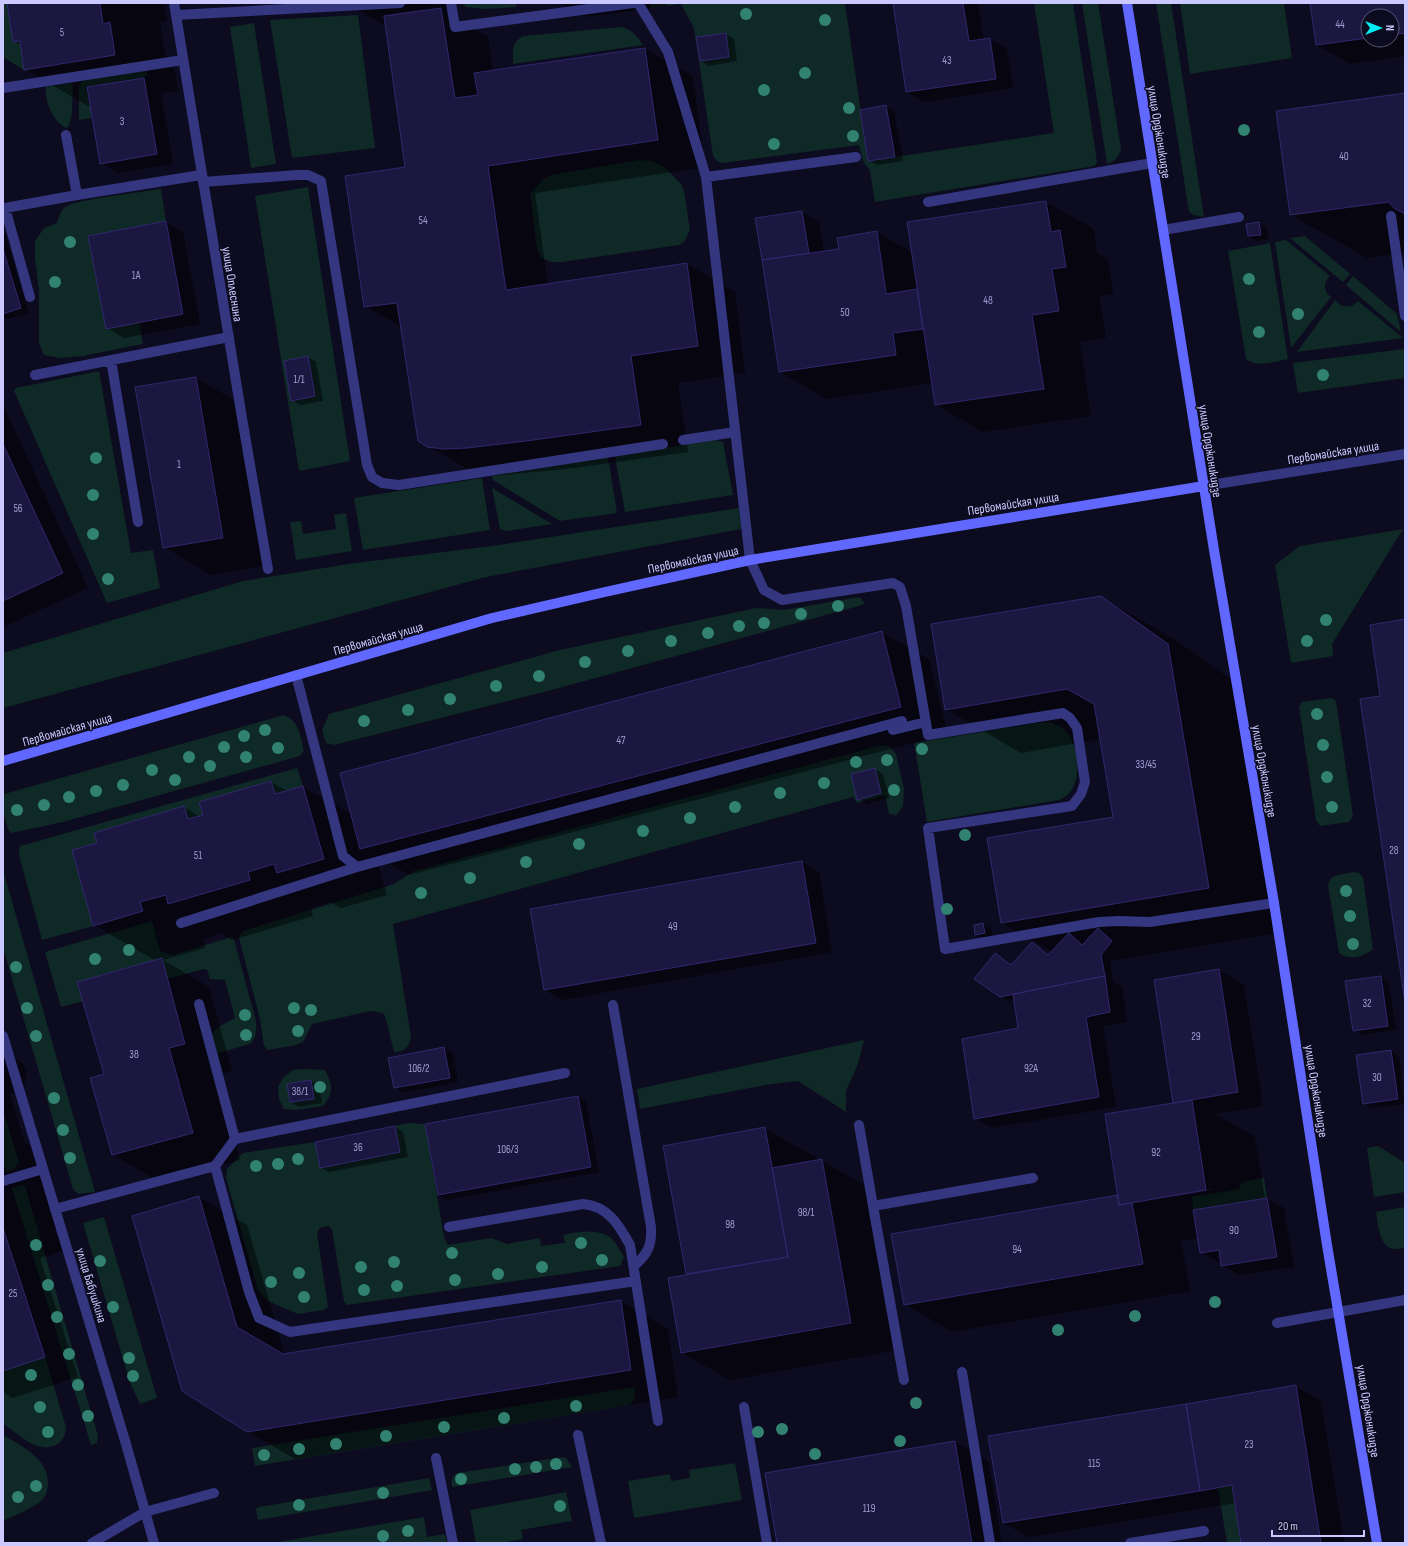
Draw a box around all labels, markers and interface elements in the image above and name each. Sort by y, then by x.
north arrow [1360,8,1400,48]
house number: 44 [1335,18,1345,31]
text: N [1383,25,1396,31]
house number: 5 [60,26,64,39]
house number: 43 [942,54,952,67]
street label: улица Орджоникидзе [1144,85,1174,180]
house number: 3 [120,115,125,128]
house number: 40 [1339,150,1349,163]
house number: 54 [418,214,428,227]
street label: улица Оплеснина [218,246,246,323]
house number: 1А [132,269,141,282]
house number: 48 [983,294,993,307]
house number: 50 [840,306,850,319]
house number: 1/1 [293,373,305,386]
street label: улица Орджоникидзе [1195,404,1225,499]
street label: Первомайская улица [1286,438,1380,468]
house number: 1 [177,458,181,471]
street label: Первомайская улица [966,489,1060,519]
house number: 56 [13,502,23,515]
street label: Первомайская улица [646,543,740,577]
street label: Первомайская улица [332,619,425,659]
street label: Первомайская улица [21,710,114,750]
street label: улица Орджоникидзе [1248,724,1280,819]
house number: 47 [617,734,626,747]
house number: 33/45 [1135,758,1157,771]
house number: 28 [1389,844,1399,857]
house number: 51 [194,849,202,862]
house number: 49 [668,920,678,933]
house number: 32 [1362,997,1372,1010]
house number: 29 [1191,1030,1201,1043]
street label: улица Орджоникидзе [1301,1044,1331,1139]
house number: 38 [129,1048,139,1061]
house number: 106/2 [408,1062,430,1075]
house number: 92А [1024,1062,1038,1075]
house number: 30 [1372,1071,1382,1084]
house number: 38/1 [292,1085,308,1098]
house number: 36 [353,1141,363,1154]
house number: 106/3 [497,1143,519,1156]
house number: 92 [1151,1146,1161,1159]
house number: 98/1 [798,1206,815,1219]
house number: 98 [725,1218,735,1231]
house number: 90 [1229,1224,1239,1237]
house number: 94 [1012,1243,1022,1256]
street label: улица Бабушкина [72,1246,110,1325]
house number: 25 [9,1287,17,1300]
street label: улица Орджоникидзе [1353,1364,1383,1459]
house number: 23 [1244,1438,1254,1451]
house number: 115 [1088,1457,1100,1470]
house number: 119 [863,1502,875,1515]
scale bar [1272,1512,1364,1538]
text: 20 m [1278,1519,1298,1534]

